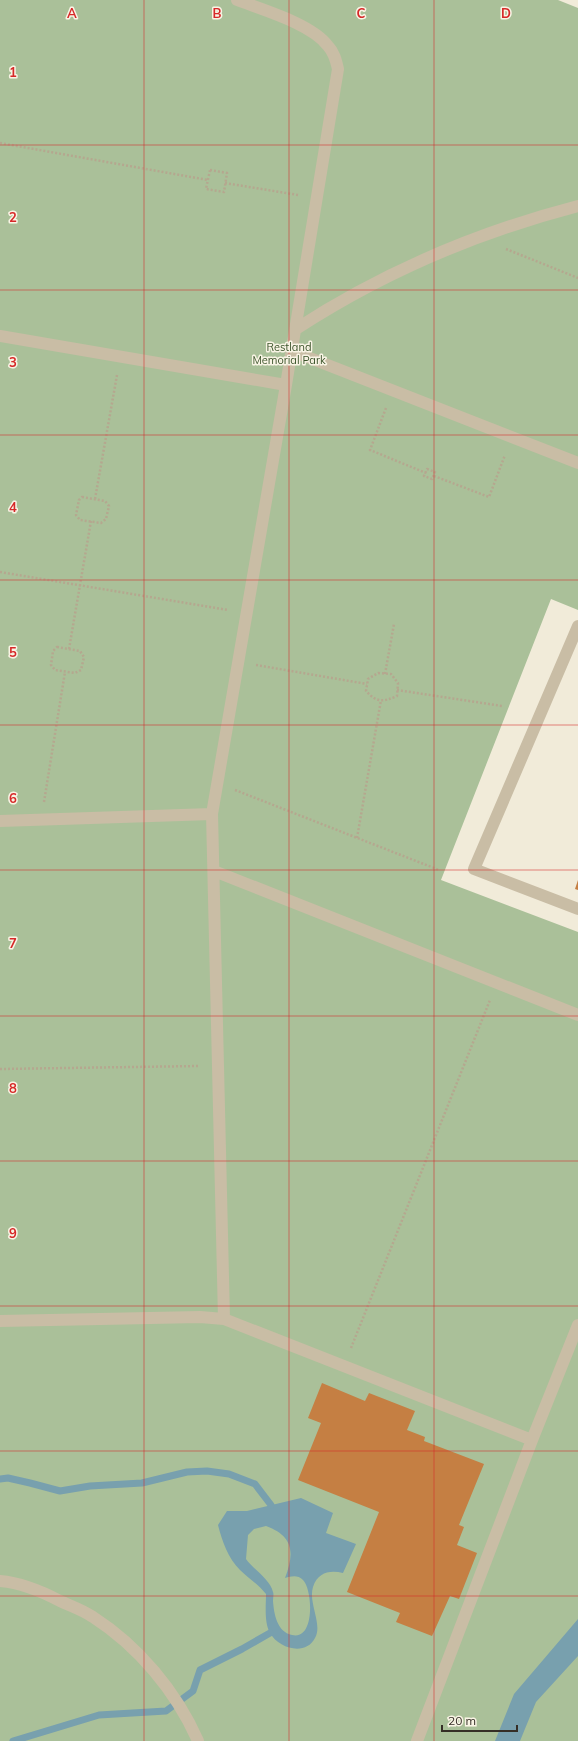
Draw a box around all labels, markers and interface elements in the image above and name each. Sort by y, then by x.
text: A [67,5,77,21]
text: B [213,5,222,21]
text: C [357,5,366,21]
text: D [501,5,511,21]
text: 1 [9,64,17,80]
text: 2 [9,209,17,225]
park label: Restland Memorial Park [252,340,326,367]
text: 3 [9,354,17,370]
text: 4 [9,499,17,515]
text: 5 [9,644,17,660]
text: 6 [9,790,17,806]
text: 7 [9,935,17,951]
text: 8 [9,1080,17,1096]
text: 9 [9,1225,17,1241]
scale bar [442,1707,517,1733]
text: 20 m [448,1713,476,1728]

